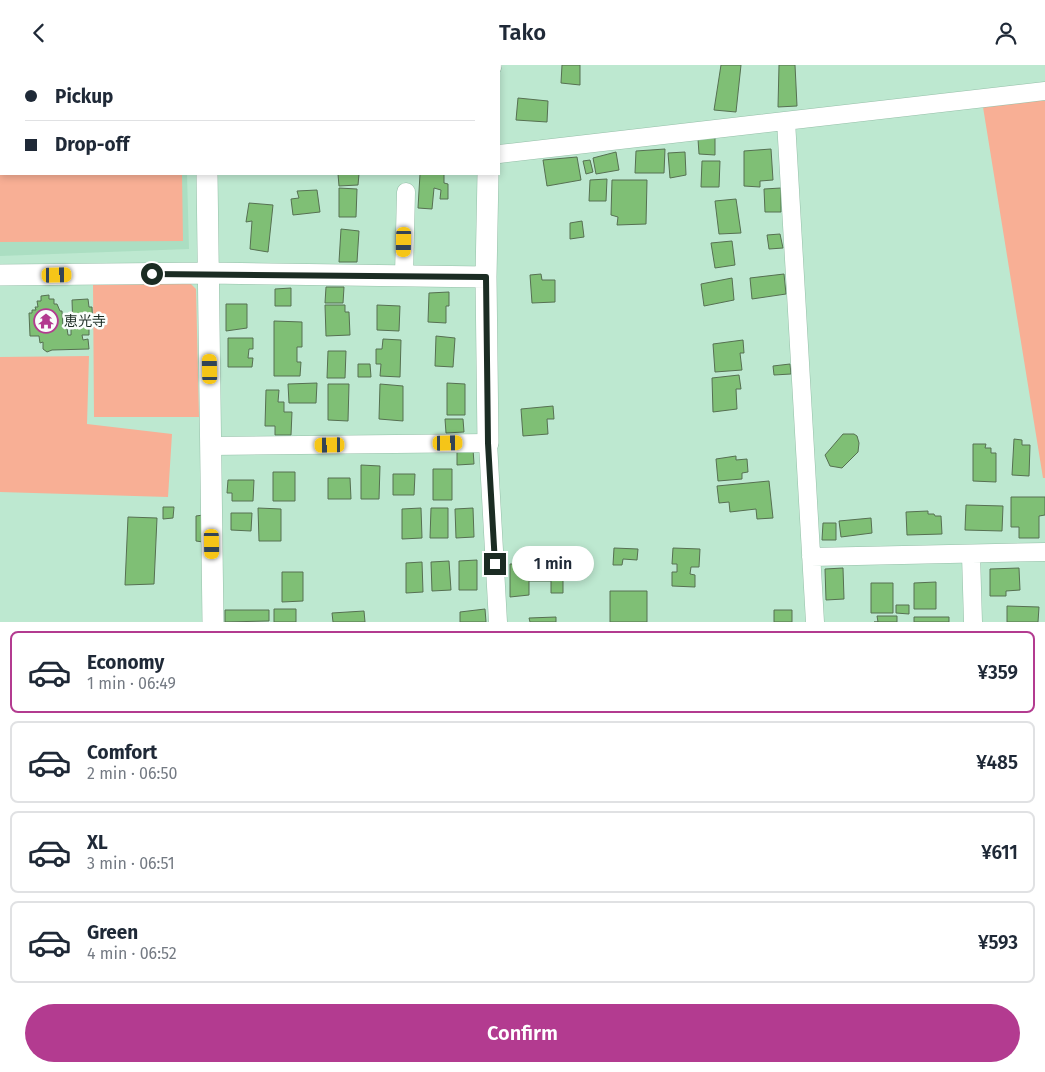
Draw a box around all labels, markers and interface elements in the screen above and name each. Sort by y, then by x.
icon: back [25,19,53,47]
text: Tako [499,19,546,46]
icon: person [992,19,1020,47]
text: Pickup [55,85,113,108]
text: Drop-off [55,133,129,156]
car [396,227,411,257]
route start [141,263,163,285]
car [41,267,72,283]
temple icon: 恵光寺 [33,308,59,334]
place label: 恵光寺 [64,313,106,330]
car [202,354,217,384]
car [432,435,463,451]
car [314,437,345,453]
car [204,529,219,559]
callout: 1 min [512,547,595,581]
route end [484,553,506,575]
text: 1 min [534,554,572,573]
icon: car [27,650,72,695]
text: Economy [87,651,164,674]
text: ¥359 [978,661,1018,684]
text: 1 min · 06:49 [87,674,176,693]
icon: car [27,740,72,785]
text: Comfort [87,741,157,764]
text: ¥485 [976,751,1018,774]
text: 2 min · 06:50 [87,764,177,783]
icon: car [27,830,72,875]
text: XL [87,831,108,854]
text: ¥611 [981,841,1018,864]
text: 3 min · 06:51 [87,854,175,873]
icon: car [27,920,72,965]
text: Green [87,921,138,944]
text: ¥593 [978,931,1018,954]
text: 4 min · 06:52 [87,944,177,963]
button: Confirm [25,1004,1020,1062]

